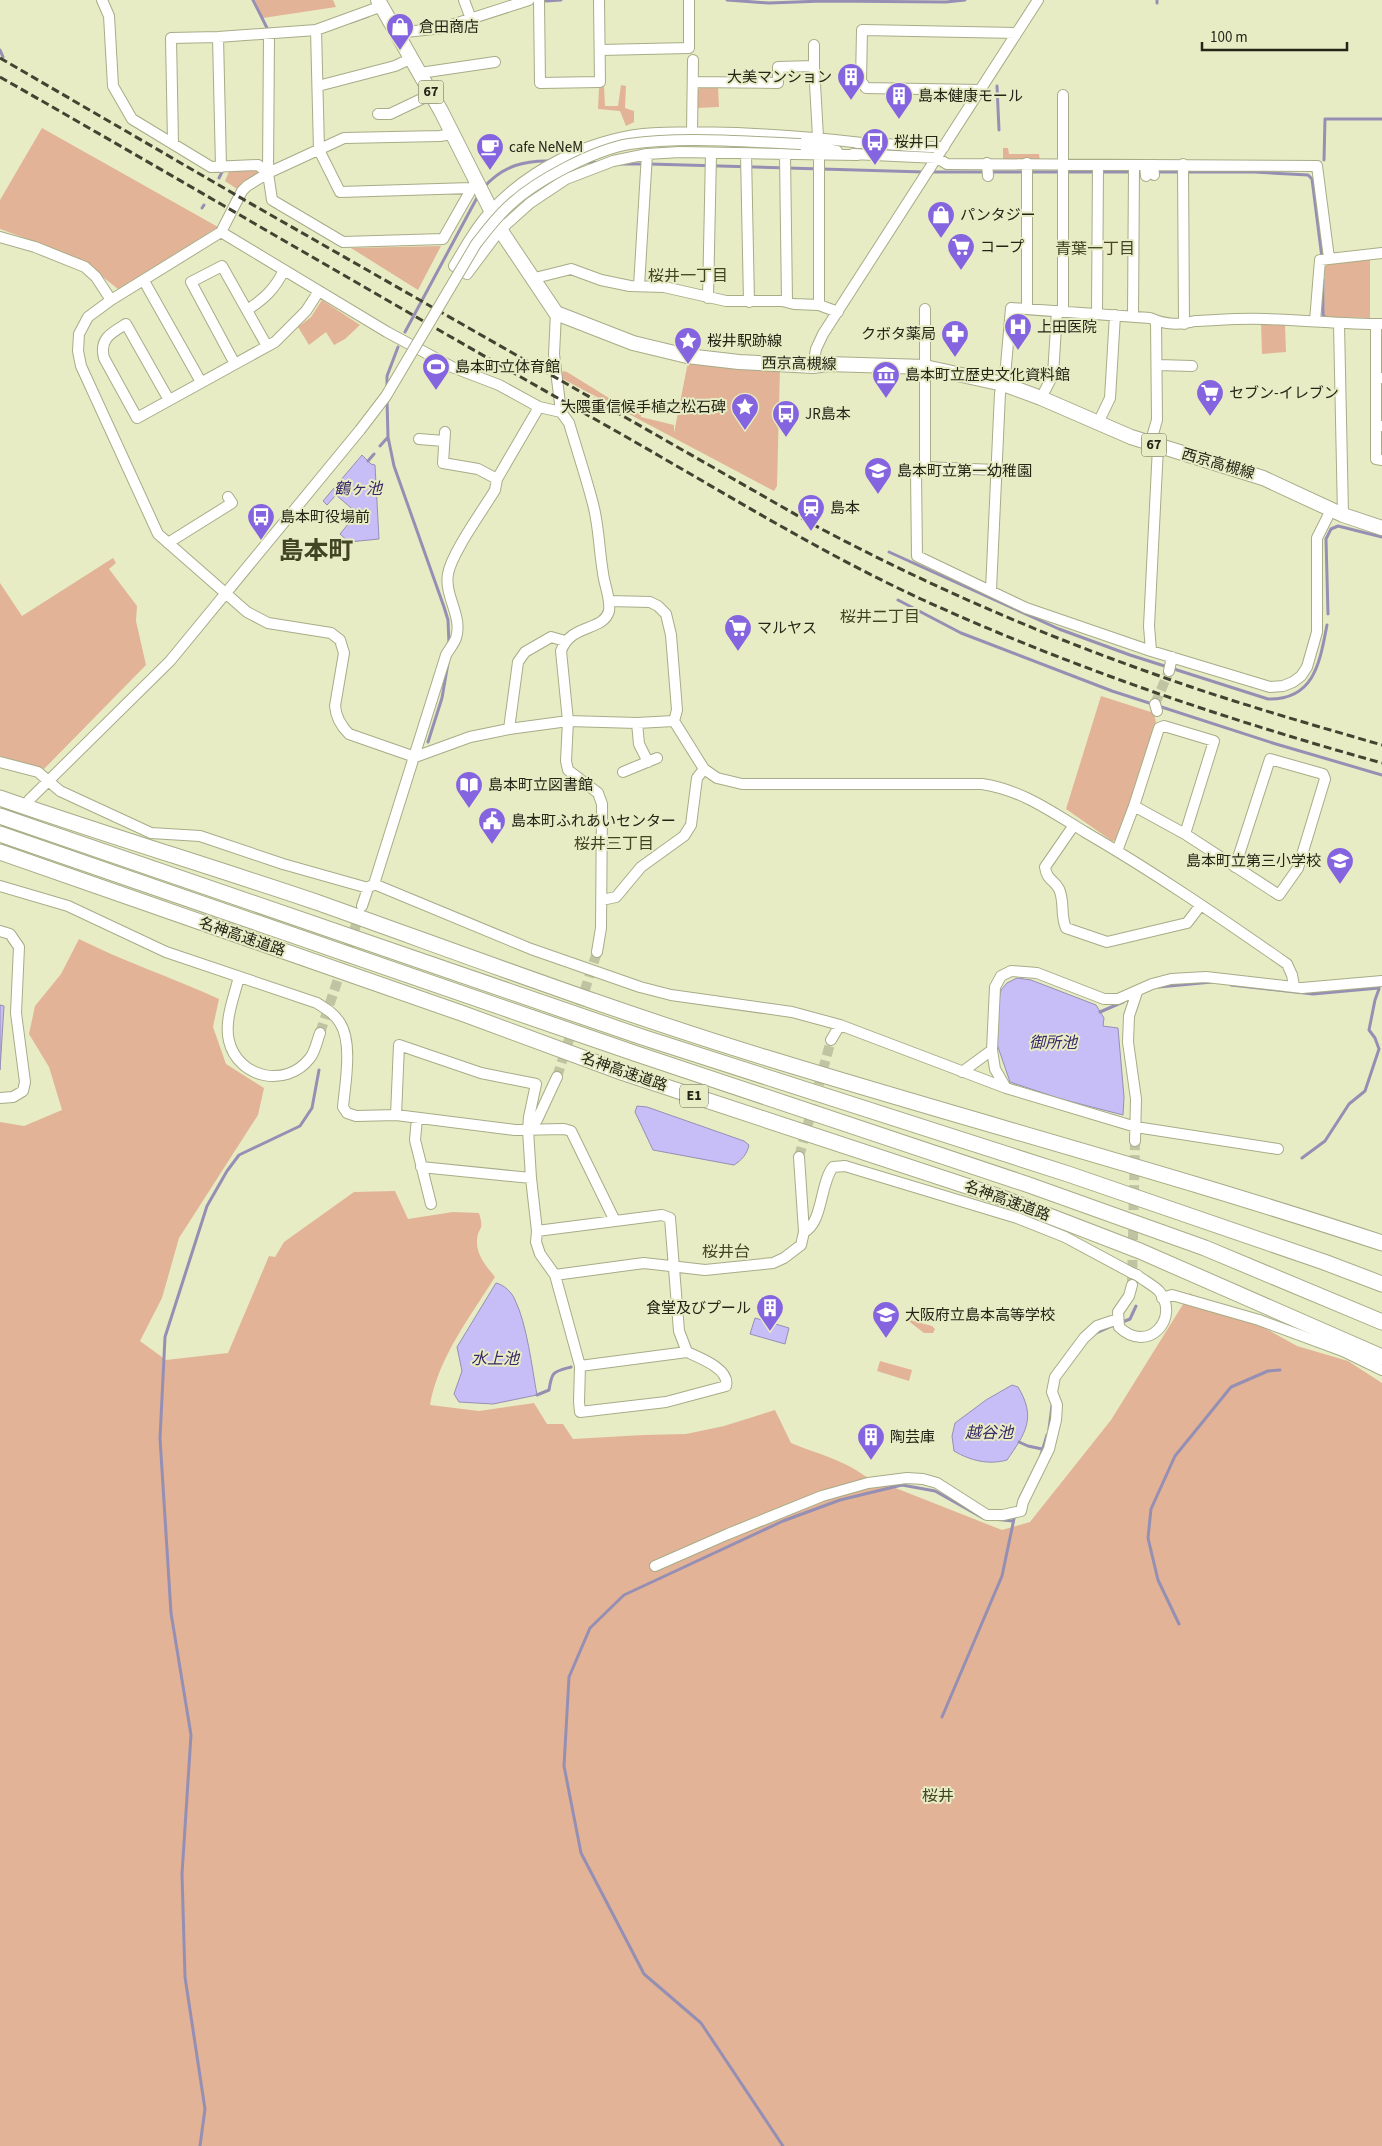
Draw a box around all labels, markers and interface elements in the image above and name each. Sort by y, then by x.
shop icon: 倉田商店 [385,12,415,51]
place label: 倉田商店 [419,17,479,38]
scale bar [1202,20,1347,52]
text: 100 m [1210,27,1248,48]
building icon: 大美マンション [836,62,866,101]
place label: 大美マンション [727,67,832,88]
road number: 67 [418,80,444,104]
building icon: 島本健康モール [884,81,914,120]
place label: 島本健康モール [918,86,1023,107]
bus stop icon: 桜井口 [860,127,890,166]
cafe icon: cafe NeNeM [475,132,505,171]
place label: 桜井口 [894,132,939,153]
place label: cafe NeNeM [509,137,583,158]
shop icon: パンタジー [926,200,956,239]
place label: パンタジー [960,205,1036,226]
supermarket icon: コープ [946,232,976,271]
place label: コープ [980,237,1024,258]
district label: 青葉一丁目 [1055,238,1135,260]
district label: 桜井一丁目 [648,265,728,287]
hospital icon: 上田医院 [1003,312,1033,351]
place label: 上田医院 [1037,317,1097,338]
pharmacy icon: クボタ薬局 [940,319,970,358]
place label: クボタ薬局 [861,324,936,345]
place icon: 桜井駅跡線 [673,326,703,365]
place label: 桜井駅跡線 [707,331,782,352]
sports icon: 島本町立体育館 [421,352,451,391]
street label: 西京高槻線 [761,353,837,375]
place label: 島本町立体育館 [455,357,560,378]
museum icon: 島本町立歴史文化資料館 [871,360,901,399]
place label: 島本町立歴史文化資料館 [905,365,1070,386]
supermarket icon: セブン-イレブン [1195,378,1225,417]
place label: セブン-イレブン [1229,383,1339,404]
place icon: 大隈重信候手植之松石碑 [730,392,760,431]
place label: 大隈重信候手植之松石碑 [561,397,726,418]
bus stop icon: JR島本 [771,399,801,438]
place label: JR島本 [805,404,851,425]
road number: 67 [1142,434,1166,456]
street label: 西京高槻線 [1179,444,1257,484]
school or university icon: 島本町立第一幼稚園 [863,456,893,495]
place label: 島本町立第一幼稚園 [897,461,1032,482]
water label: 鶴ヶ池 [334,478,384,500]
station icon: 島本 [796,493,826,532]
place label: 島本 [830,498,860,519]
bus stop icon: 島本町役場前 [246,502,276,541]
place label: 島本町役場前 [280,507,370,528]
district label: 島本町 [278,533,354,569]
district label: 桜井二丁目 [840,606,920,628]
supermarket icon: マルヤス [723,613,753,652]
place label: マルヤス [757,618,817,639]
library icon: 島本町立図書館 [454,770,484,809]
place label: 島本町立図書館 [488,775,593,796]
public building icon: 島本町ふれあいセンター [477,806,507,845]
place label: 島本町ふれあいセンター [511,811,676,832]
district label: 桜井三丁目 [574,833,654,855]
school or university icon: 島本町立第三小学校 [1325,846,1355,885]
place label: 島本町立第三小学校 [1186,851,1321,872]
street label: 名神高速道路 [196,912,288,962]
water label: 御所池 [1029,1032,1079,1054]
street label: 名神高速道路 [578,1047,670,1097]
road number: E1 [680,1084,708,1108]
street label: 名神高速道路 [961,1176,1053,1226]
district label: 桜井台 [702,1241,750,1263]
building icon: 食堂及びプール [755,1293,785,1332]
place label: 食堂及びプール [646,1298,751,1319]
school or university icon: 大阪府立島本高等学校 [871,1300,901,1339]
place label: 大阪府立島本高等学校 [905,1305,1055,1326]
water label: 水上池 [471,1348,521,1370]
building icon: 陶芸庫 [856,1422,886,1461]
water label: 越谷池 [965,1422,1015,1444]
place label: 陶芸庫 [890,1427,935,1448]
district label: 桜井 [922,1785,954,1807]

